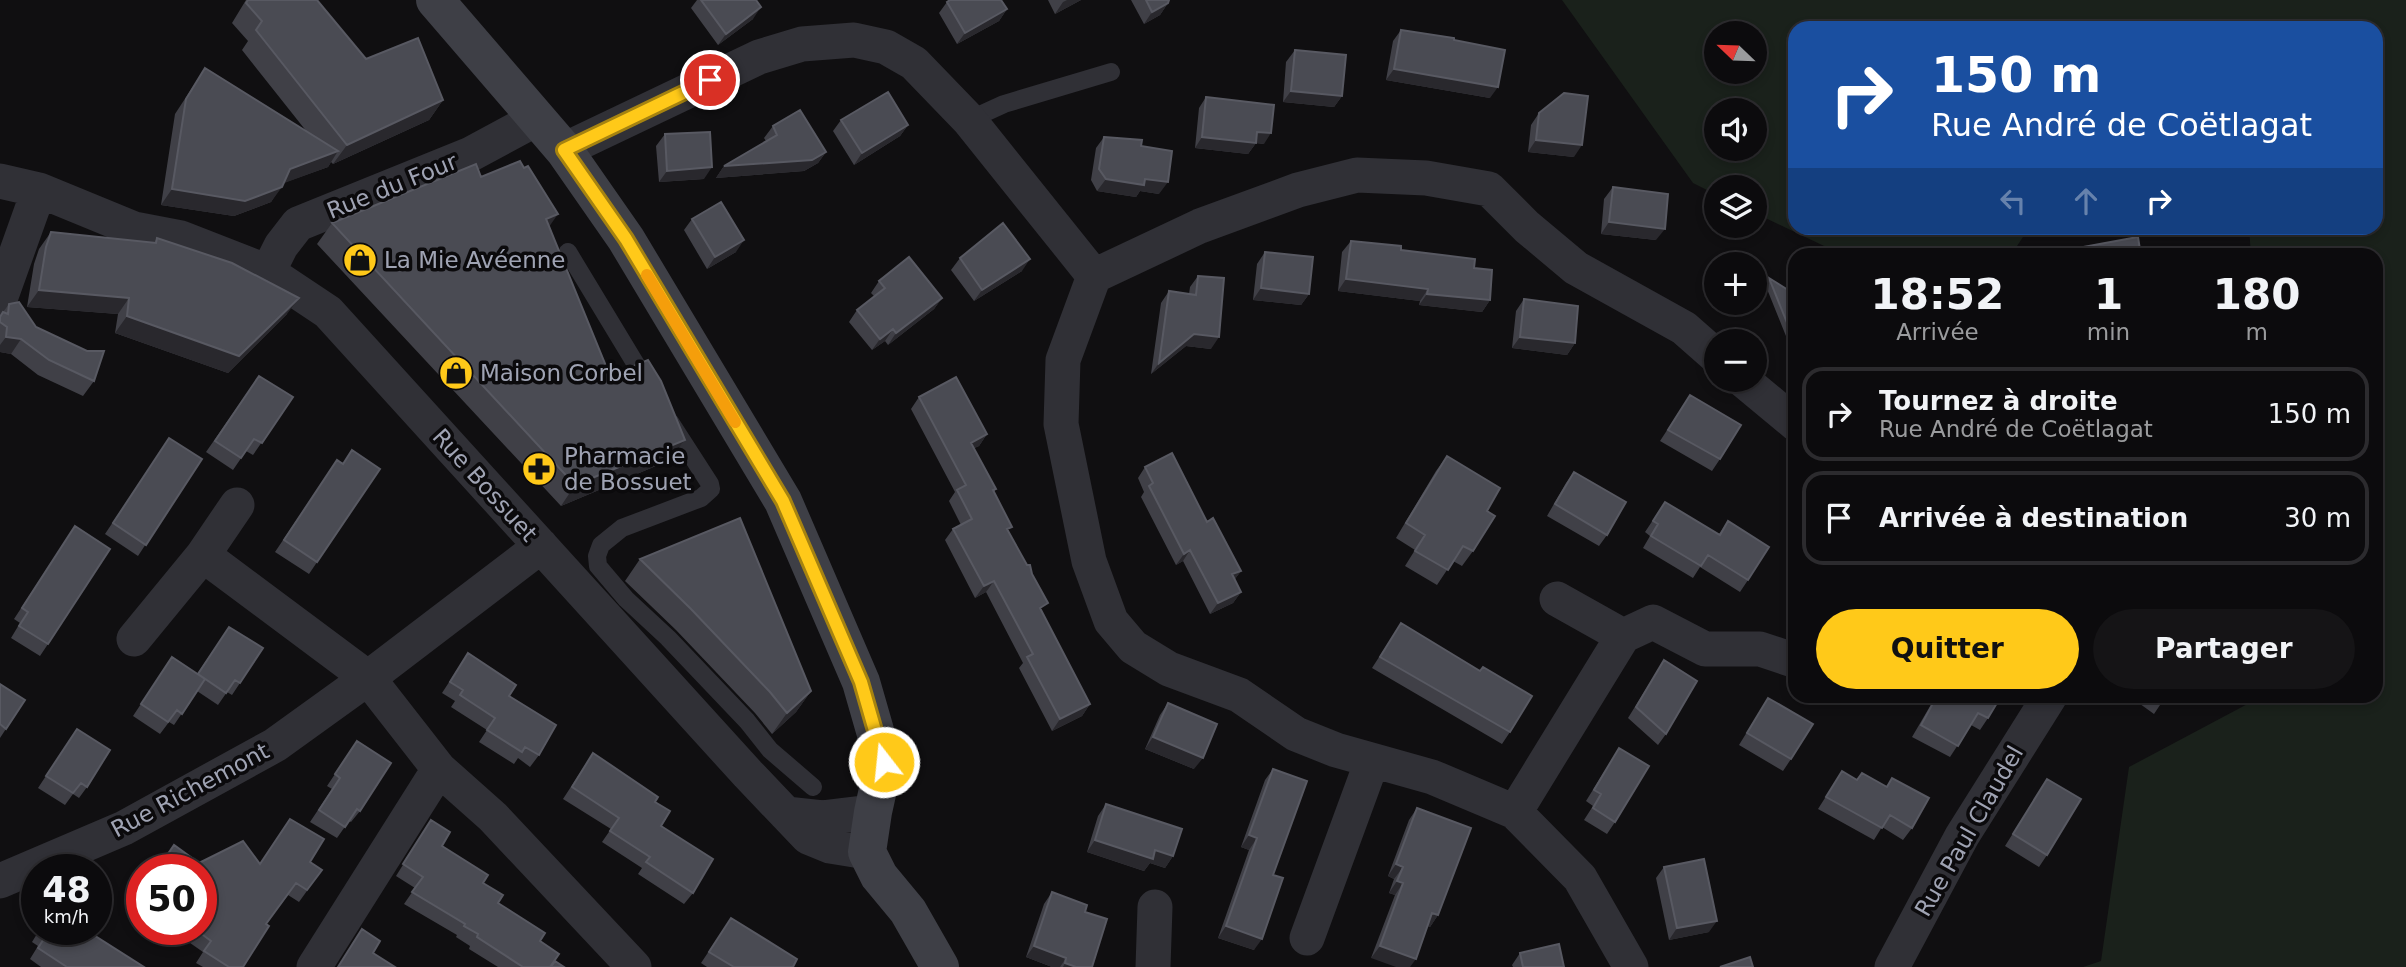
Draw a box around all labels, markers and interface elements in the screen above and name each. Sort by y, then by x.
north arrow [1704,21,1768,84]
map controls [1704,21,1767,392]
text: 150 m [1931,47,2101,104]
icon: right [1816,49,1907,140]
pin [680,50,740,110]
icon: arrive [691,61,729,99]
button: sound [1704,98,1767,161]
text: Rue André de Coëtlagat [1931,106,2312,144]
street label: Rue du Four [323,148,461,224]
button: layers [1704,175,1767,238]
icon: left [1994,182,2032,220]
icon: ahead [2067,182,2105,220]
icon: right [2140,182,2178,220]
shop icon: La Mie Avéenne [341,241,379,279]
place label: La Mie Avéenne [384,247,566,273]
button: + [1704,252,1767,315]
text: 18:52 [1871,270,2004,319]
text: 1 [2094,270,2123,319]
text: 180 [2213,270,2300,319]
text: Arrivée [1896,319,1979,345]
text: min [2087,319,2130,345]
text: m [2245,319,2268,345]
button: − [1704,329,1767,392]
shop icon: Maison Corbel [437,354,475,392]
place label: Maison Corbel [480,360,643,386]
text: Tournez à droite [1879,386,2118,416]
icon: right [1820,395,1858,433]
text: 150 m [2268,399,2351,429]
text: Rue André de Coëtlagat [1879,416,2153,442]
street label: Rue Bossuet [428,423,542,547]
place label: Pharmacie de Bossuet [564,443,692,495]
pharmacy icon: Pharmacie de Bossuet [520,450,558,488]
icon: arrive [1820,499,1858,537]
text: Arrivée à destination [1879,503,2188,533]
text: 30 m [2284,503,2351,533]
button: Quitter [1816,609,2079,689]
button: Partager [2093,609,2355,689]
position arrow [847,725,921,799]
street label: Rue Richemont [107,737,273,843]
street label: Rue Paul Claudel [1910,741,2028,921]
speed limit sign: 50 [126,854,217,945]
text: 48 [42,870,91,910]
text: km/h [44,906,89,927]

